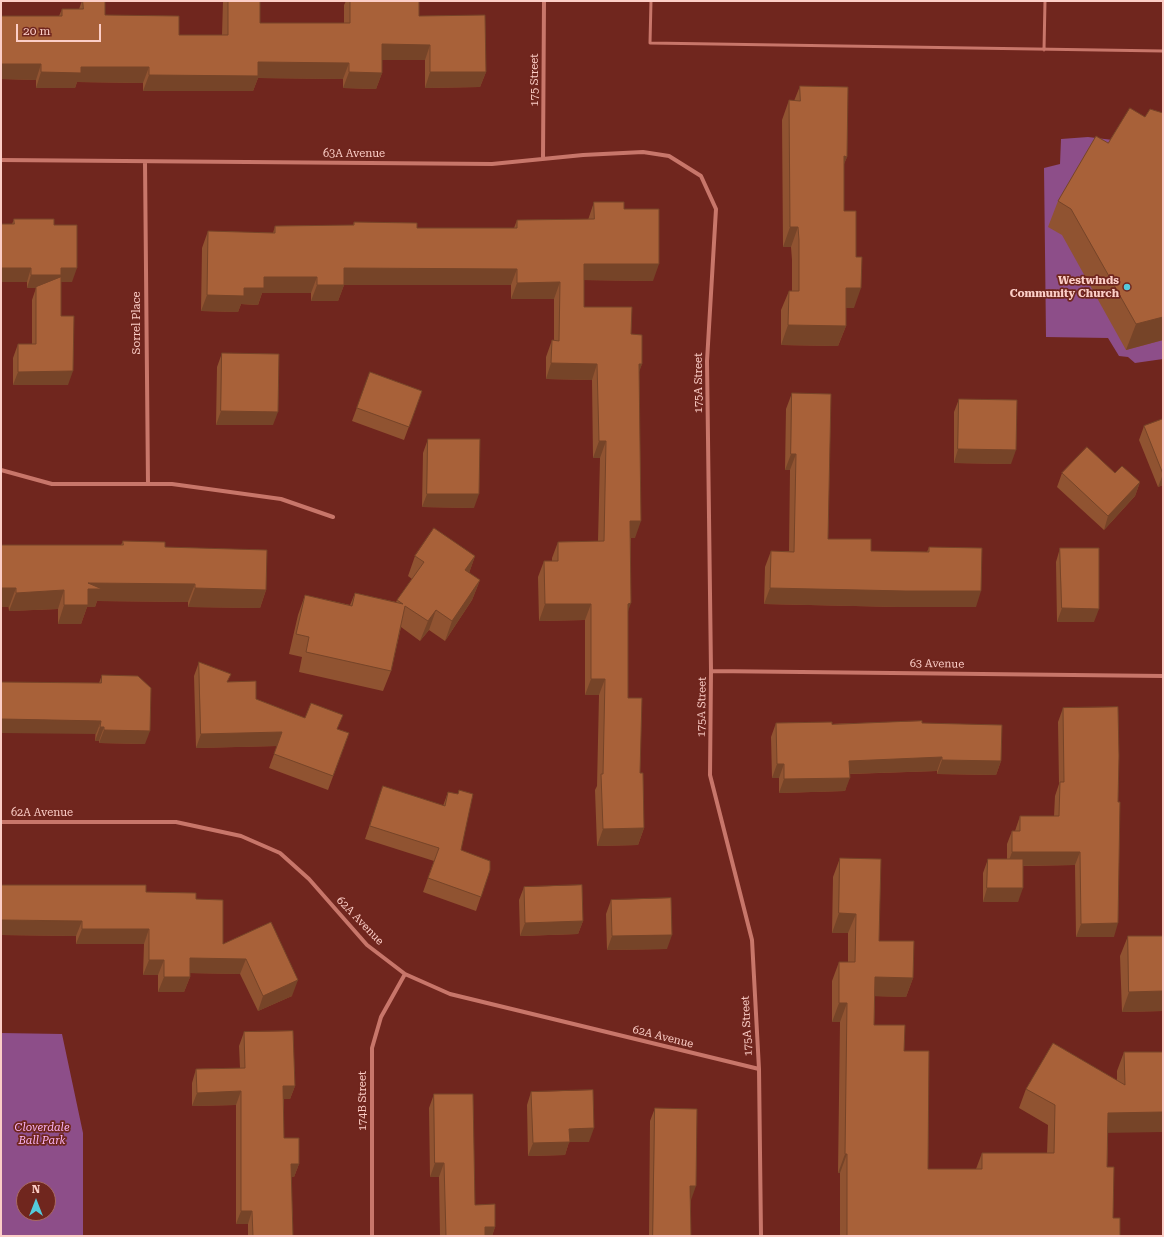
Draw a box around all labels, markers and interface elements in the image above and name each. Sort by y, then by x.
scale bar [18,16,103,42]
text: 20 m [23,24,50,38]
street label: 175 Street [528,54,542,106]
street label: 63A Avenue [323,147,385,161]
place label: Westwinds Community Church [1010,274,1119,300]
marker: Westwinds Community Church [1122,282,1132,292]
street label: Sorrel Place [130,291,144,355]
street label: 175A Street [692,353,706,413]
street label: 63 Avenue [910,657,964,671]
street label: 175A Street [695,677,709,737]
street label: 62A Avenue [11,806,73,820]
street label: 62A Avenue [334,894,386,948]
street label: 175A Street [739,995,755,1057]
street label: 62A Avenue [631,1023,695,1051]
street label: 174B Street [356,1071,370,1131]
park label: Cloverdale Ball Park [15,1121,69,1147]
north arrow [16,1181,56,1221]
text: N [32,1183,40,1196]

